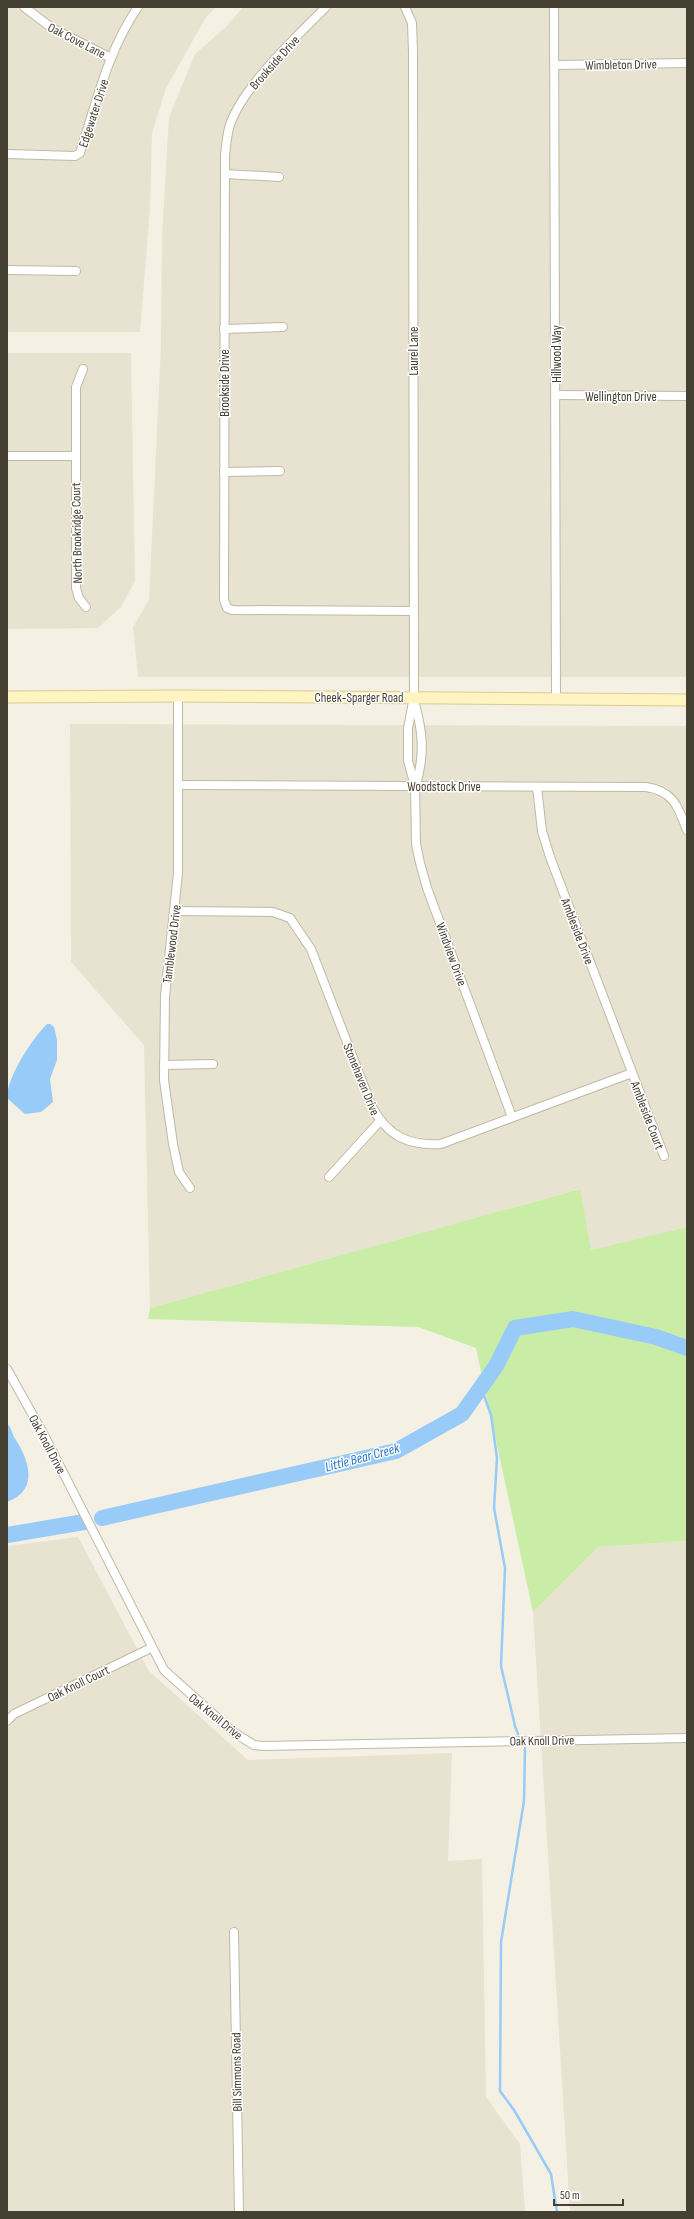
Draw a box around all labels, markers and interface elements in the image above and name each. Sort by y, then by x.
street label: Oak Cove Lane [45,20,108,62]
street label: Brookside Drive [246,32,303,93]
street label: Wimbleton Drive [585,56,657,74]
street label: Edgewater Drive [75,77,112,149]
street label: Hillwood Way [549,325,565,383]
street label: Laurel Lane [406,326,422,376]
street label: Brookside Drive [217,349,233,417]
street label: Wellington Drive [585,389,657,405]
street label: North Brookridge Court [68,482,86,584]
street label: Cheek-Sparger Road [314,690,404,706]
street label: Woodstock Drive [407,779,481,795]
street label: Ambleside Drive [557,895,597,967]
street label: Tamblewood Drive [159,904,185,984]
street label: Windview Drive [432,920,470,988]
street label: Stonehaven Drive [339,1041,383,1118]
street label: Ambleside Court [626,1078,667,1152]
street label: Oak Knoll Drive [25,1412,69,1477]
water label: Little Bear Creek [323,1439,402,1476]
street label: Oak Knoll Court [45,1662,112,1706]
street label: Oak Knoll Drive [185,1690,246,1743]
street label: Oak Knoll Drive [510,1732,575,1750]
street label: Bill Simmons Road [228,2032,246,2112]
scale bar [554,2181,623,2207]
text: 50 m [560,2188,580,2203]

